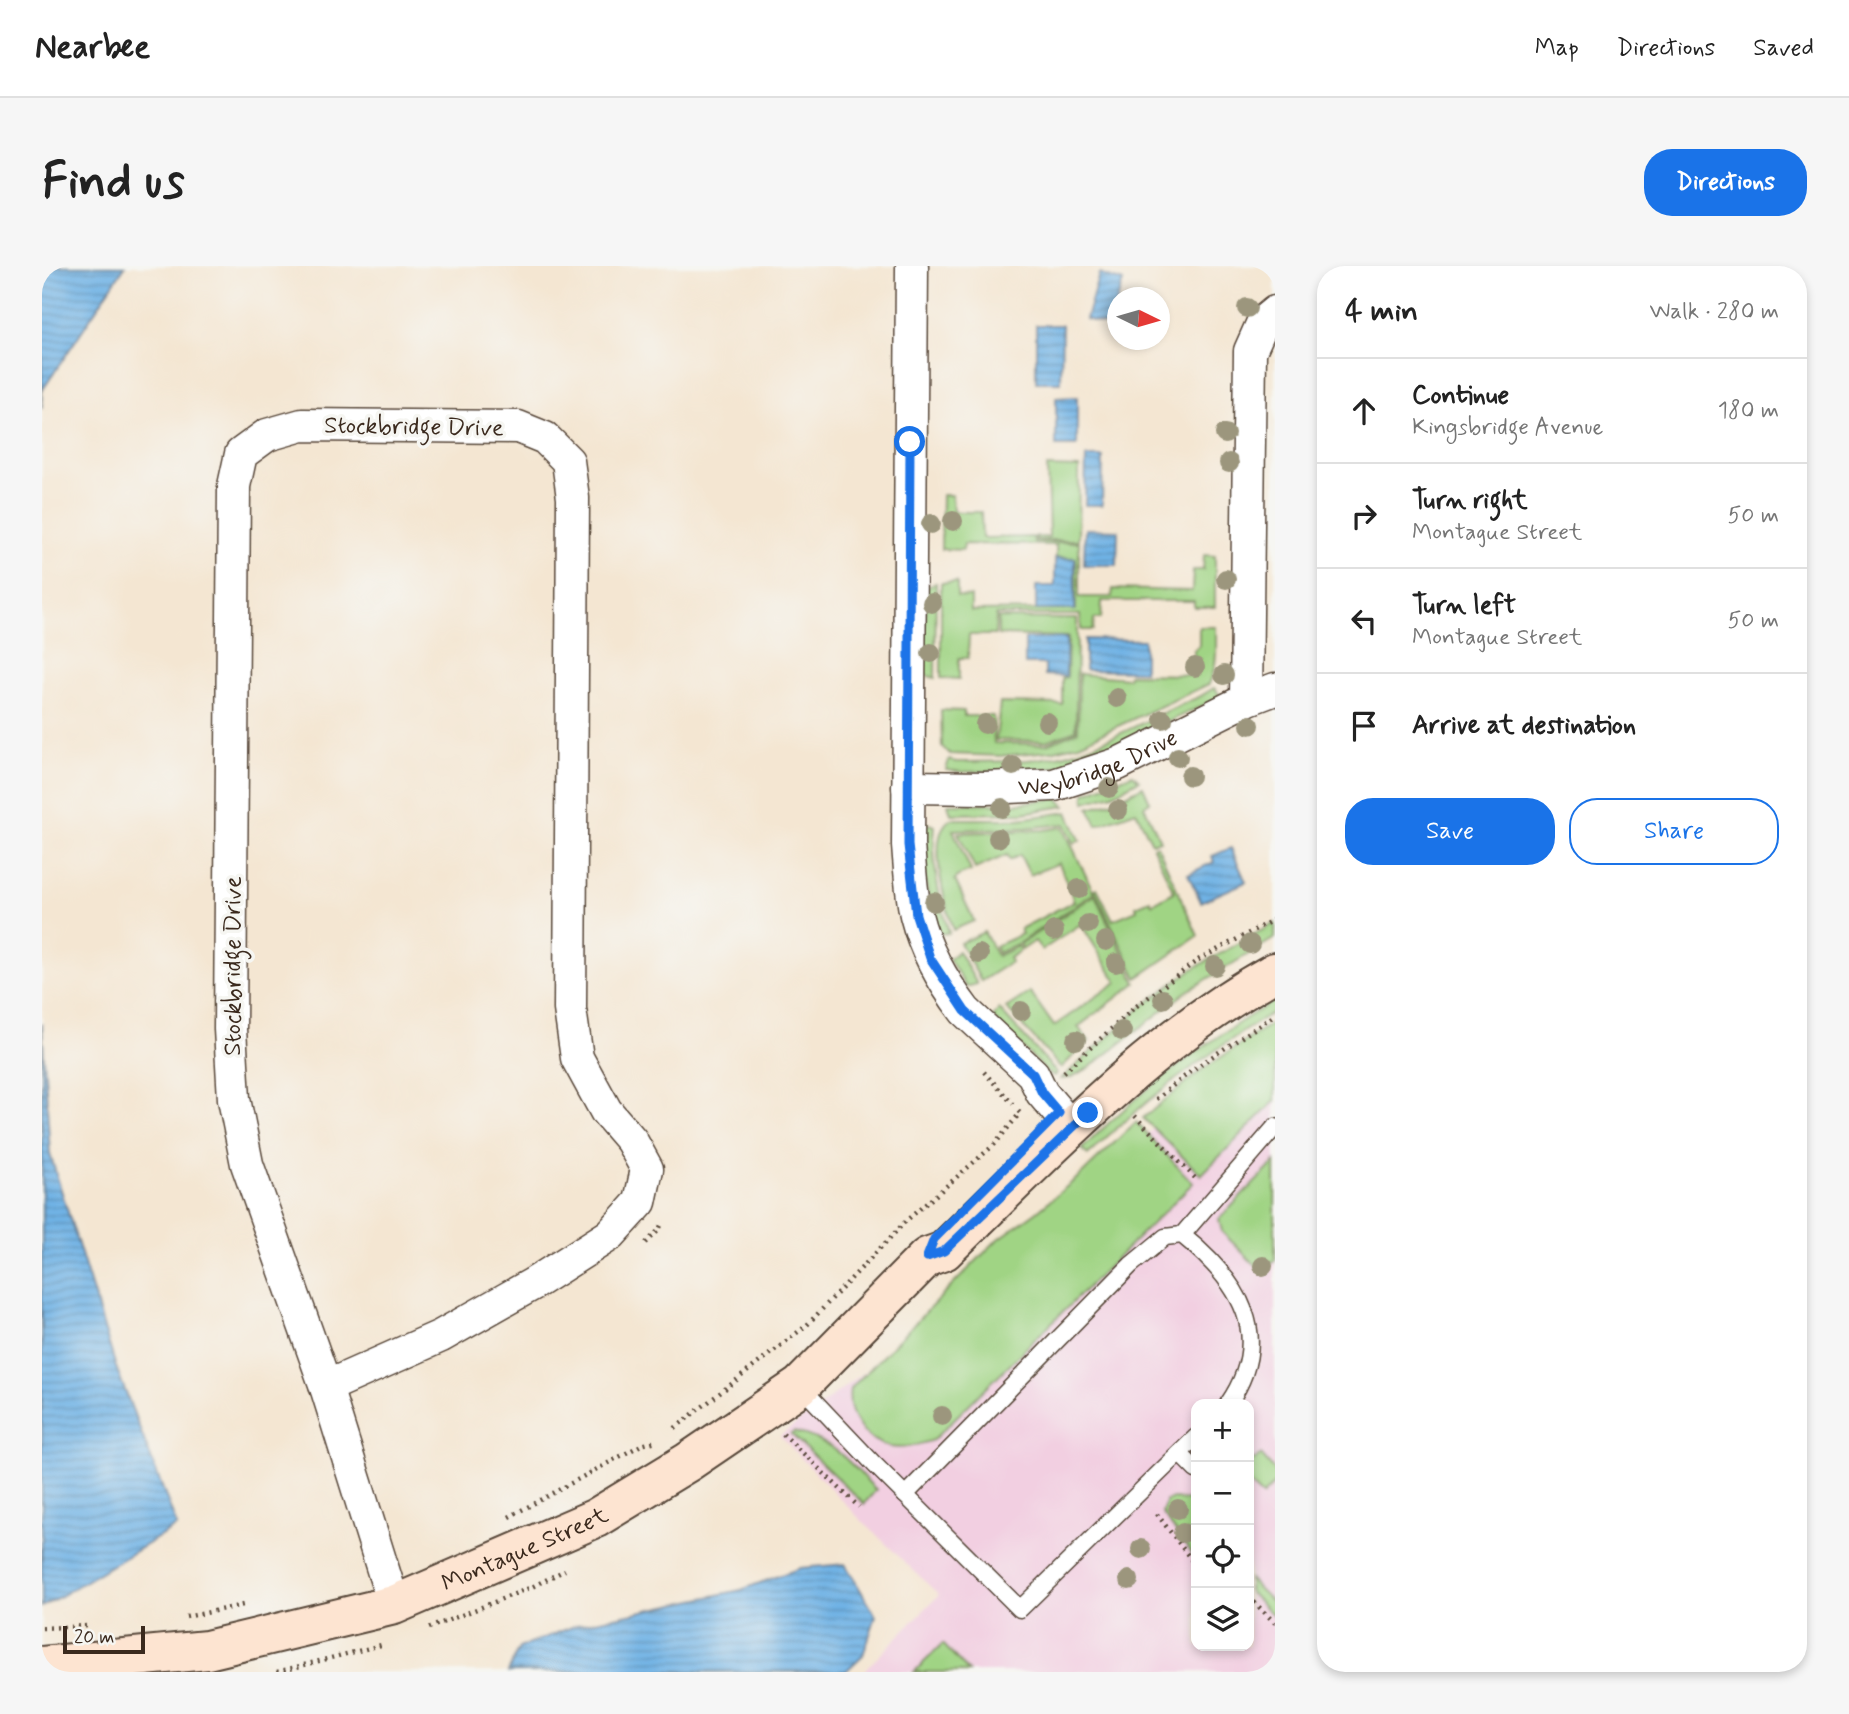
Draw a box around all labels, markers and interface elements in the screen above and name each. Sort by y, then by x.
text: Nearbee [35,26,150,70]
text: Map [1535,33,1579,64]
text: Directions [1617,33,1715,64]
text: Saved [1753,33,1814,64]
button: Directions [1644,149,1807,216]
text: Find us [42,150,185,215]
north arrow [1107,287,1170,350]
text: 4 min [1345,292,1418,331]
text: Walk · 280 m [1649,297,1779,327]
text: Continue [1412,379,1509,413]
icon: ahead [1345,392,1383,430]
text: 180 m [1718,396,1779,426]
street label: Stockbridge Drive [324,410,504,448]
text: Kingsbridge Avenue [1412,413,1603,443]
route start [894,426,925,457]
text: Turn right [1412,484,1528,518]
icon: right [1345,497,1383,535]
text: 50 m [1728,501,1779,531]
text: Montague Street [1412,518,1582,548]
text: Turn left [1412,589,1516,623]
icon: left [1345,602,1383,640]
text: 50 m [1728,606,1779,636]
text: Montague Street [1412,623,1582,653]
icon: arrive [1345,707,1383,745]
text: Arrive at destination [1412,709,1636,743]
street label: Weybridge Drive [1017,723,1183,804]
button: Save [1345,798,1555,865]
button: Share [1569,798,1779,865]
street label: Stockbridge Drive [218,876,252,1056]
route end [1072,1097,1103,1128]
map controls [1191,1399,1254,1651]
button: + [1191,1399,1254,1462]
button: − [1191,1462,1254,1525]
street label: Montague Street [437,1500,614,1600]
button: locate [1191,1525,1254,1588]
button: layers [1191,1588,1254,1651]
scale bar [63,1623,145,1655]
text: 20 m [74,1625,114,1650]

